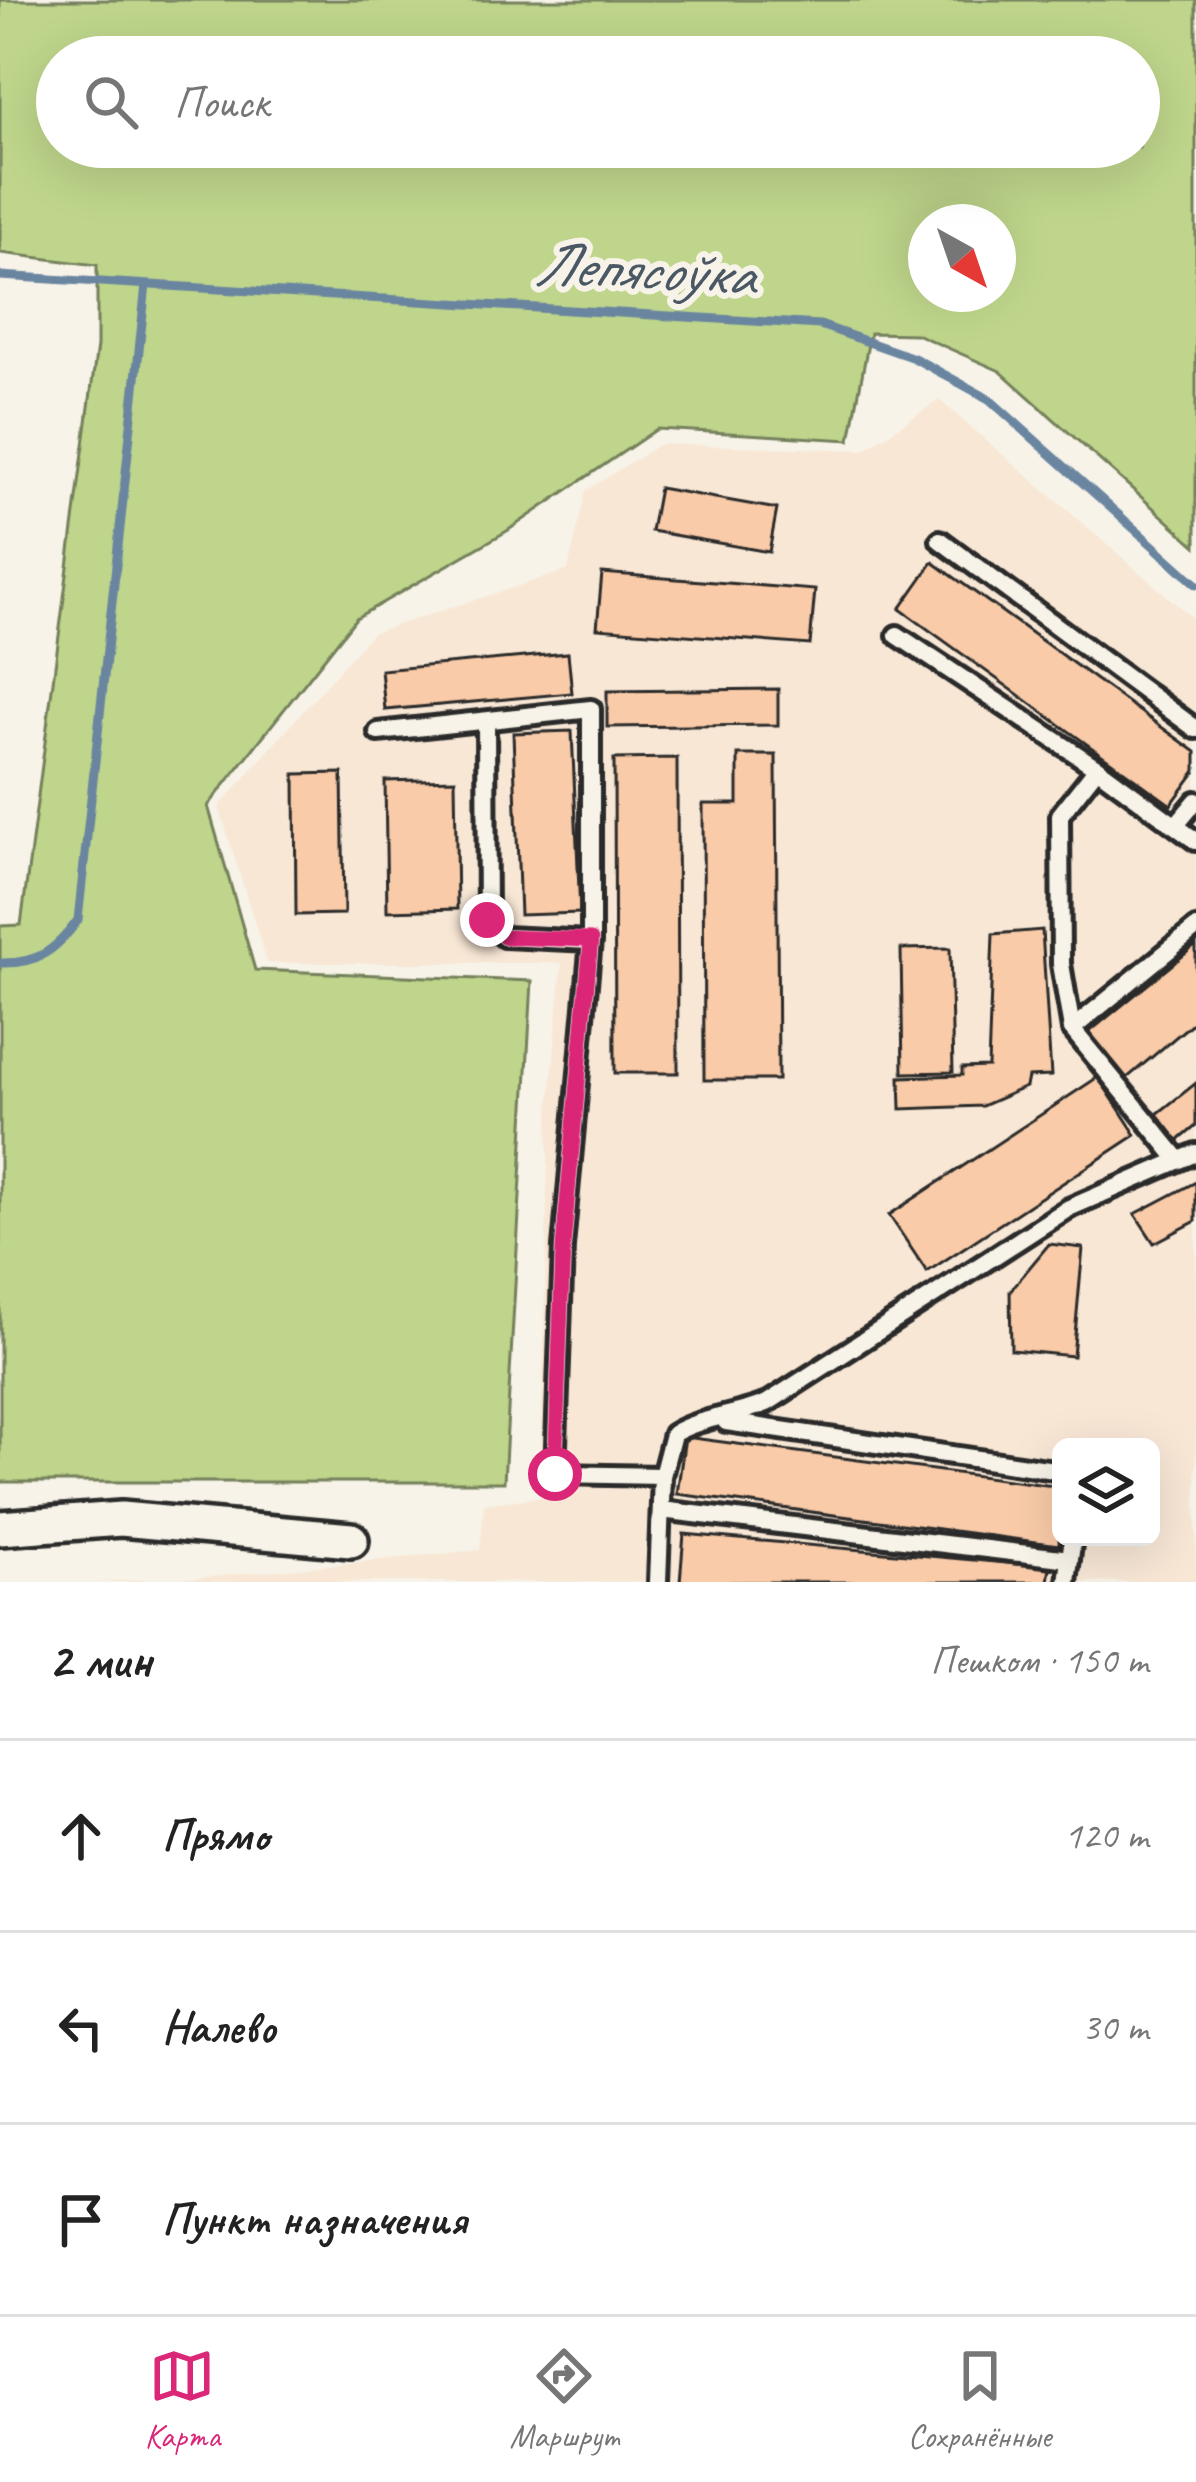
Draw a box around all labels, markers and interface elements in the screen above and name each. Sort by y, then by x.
search box [36,36,1160,168]
icon: search [78,69,144,135]
text: Поиск [174,74,269,131]
north arrow [908,204,1016,312]
water label: Лепясоўка [532,224,761,314]
route end [460,893,514,947]
map controls [1052,1438,1160,1546]
button: layers [1052,1438,1160,1546]
route start [528,1447,582,1501]
text: 2 мин [48,1628,152,1692]
text: Пешком · 150 m [930,1636,1148,1685]
icon: ahead [48,1803,114,1869]
text: Прямо [162,1807,269,1864]
text: 120 m [1064,1811,1148,1860]
icon: left [48,1995,114,2061]
text: Налево [162,1999,276,2056]
text: 30 m [1082,2003,1148,2052]
icon: arrive [48,2187,114,2253]
text: Пункт назначения [162,2191,467,2248]
tab: Карта [145,2343,220,2457]
tab: Маршрут [510,2343,619,2457]
tab: Сохранённые [908,2343,1051,2457]

